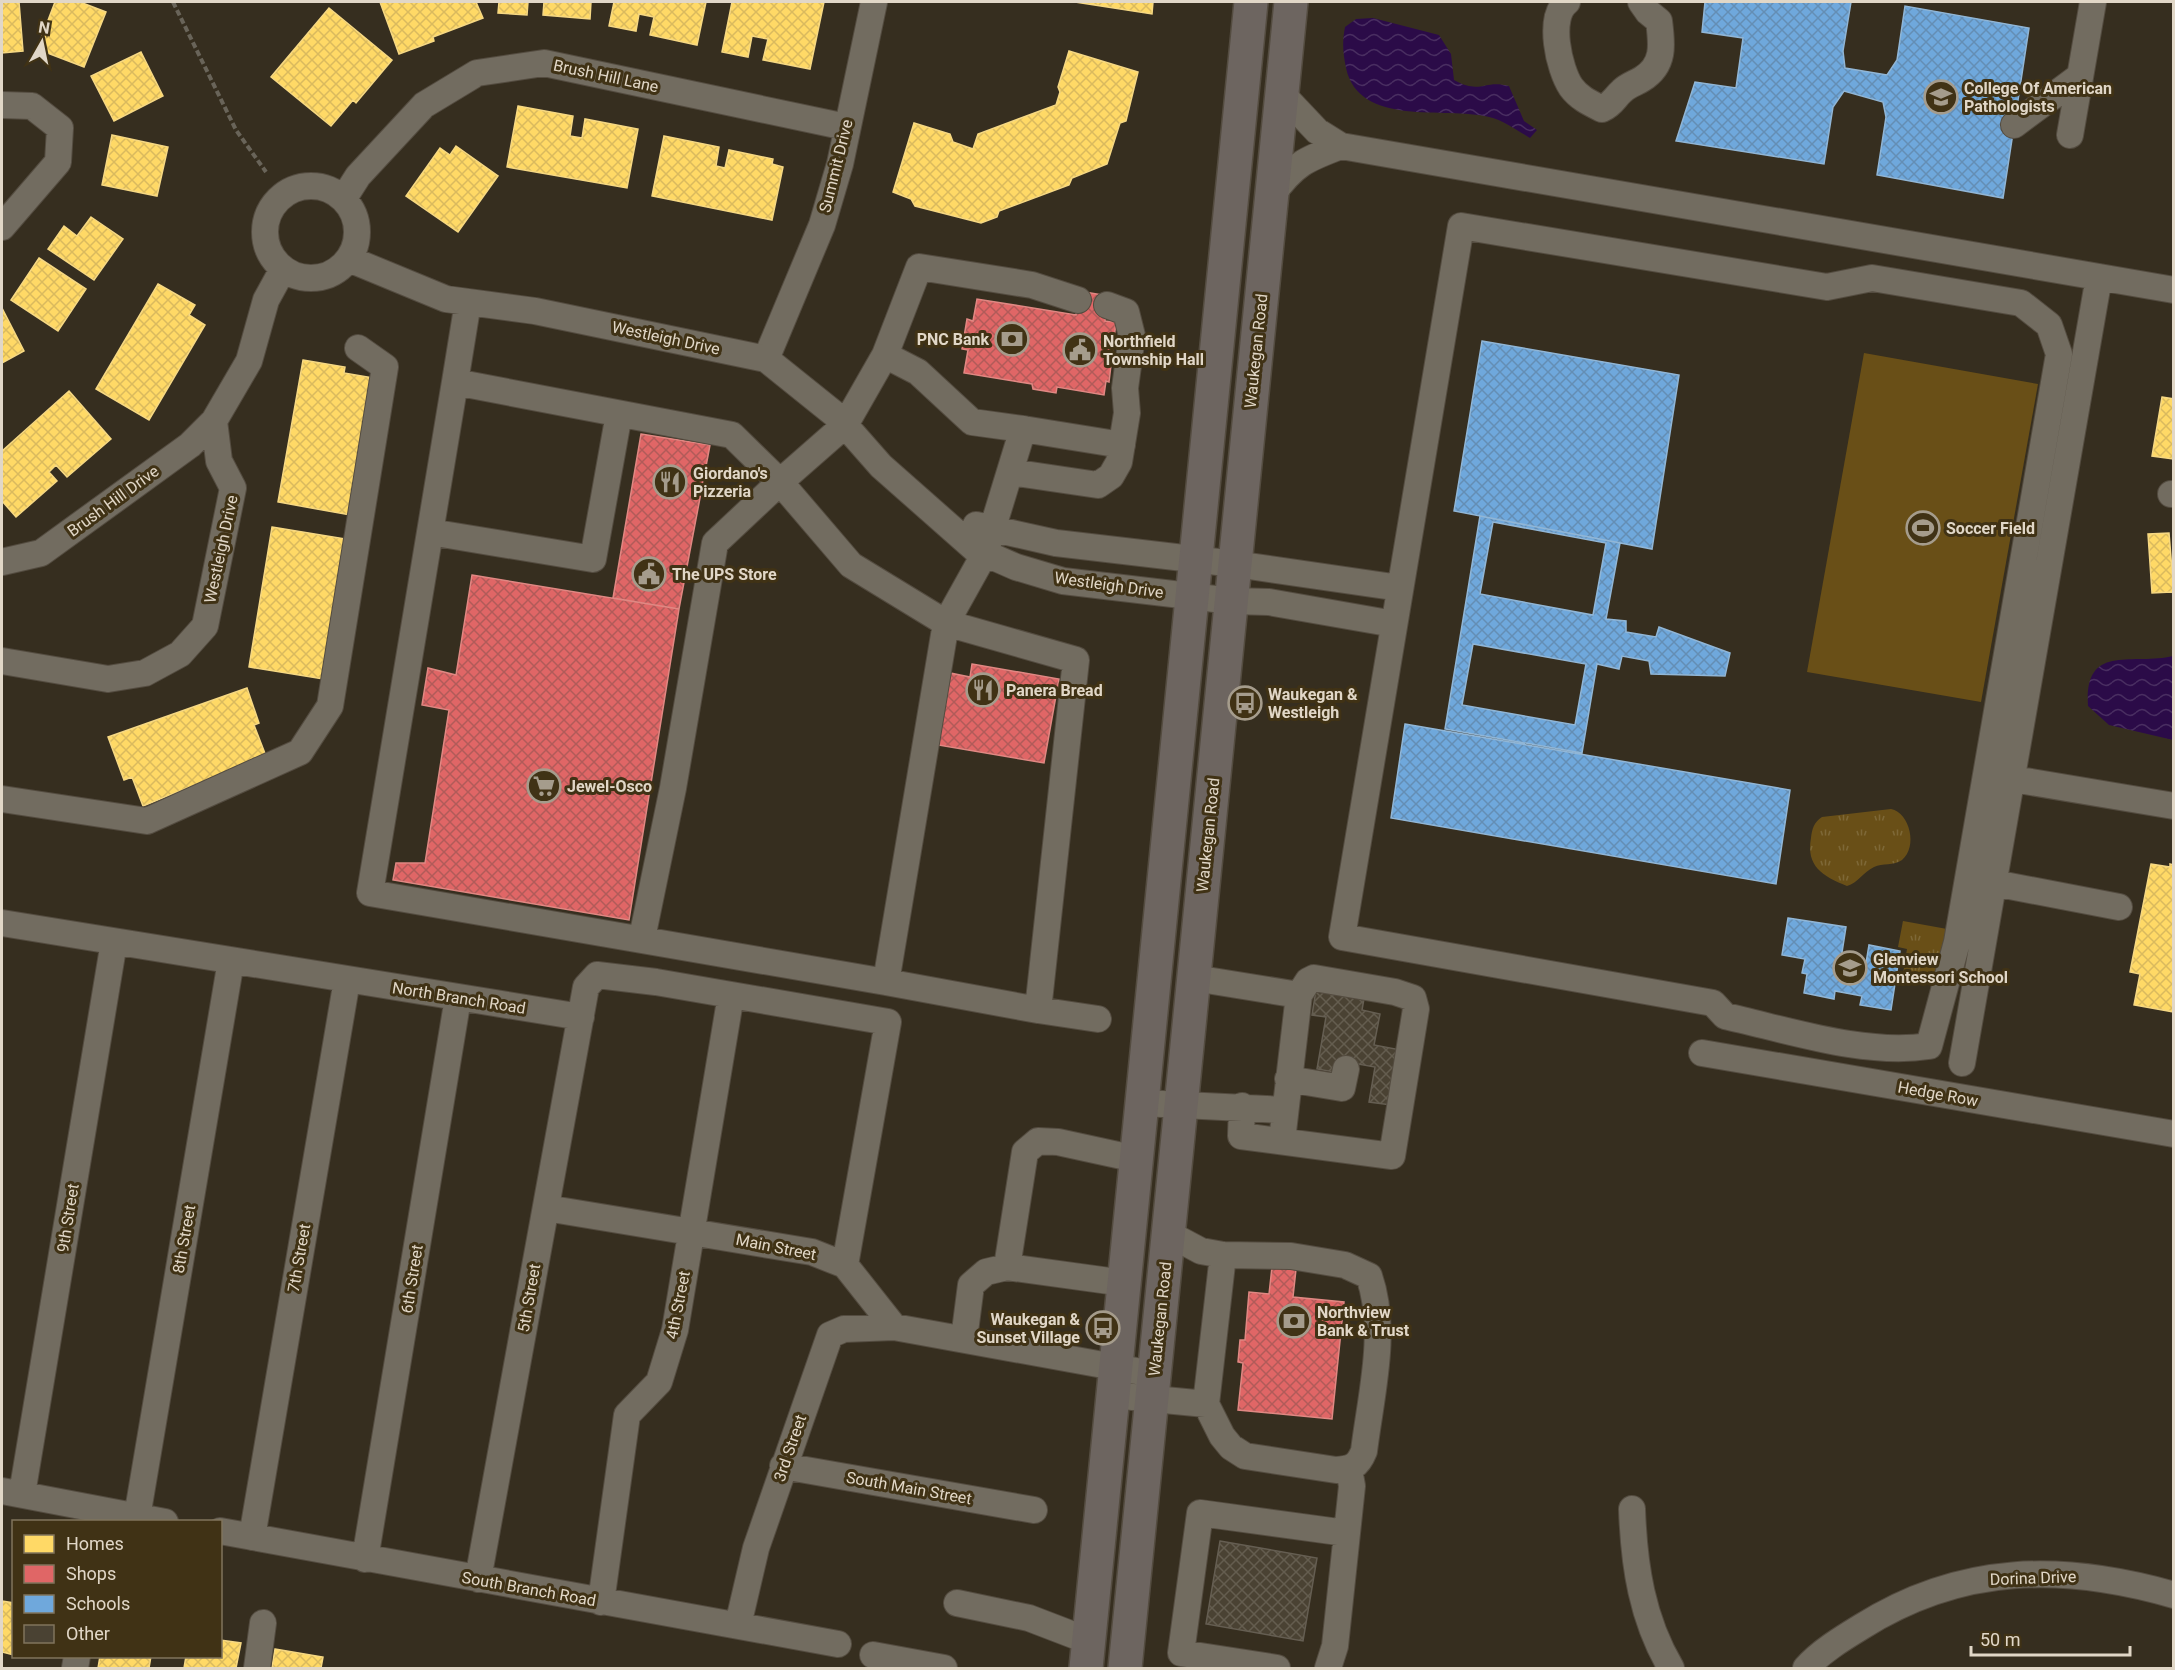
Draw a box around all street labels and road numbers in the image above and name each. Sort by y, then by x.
street label: Brush Hill Lane [552,56,660,96]
street label: Summit Drive [815,117,857,215]
street label: Waukegan Road [1241,293,1271,409]
street label: Westleigh Drive [610,317,722,359]
street label: Brush Hill Drive [64,462,162,540]
street label: Westleigh Drive [200,493,242,605]
street label: Westleigh Drive [1053,568,1165,602]
street label: Waukegan Road [1193,777,1223,893]
street label: North Branch Road [391,978,527,1018]
street label: Hedge Row [1896,1078,1980,1110]
street label: 9th Street [53,1182,83,1254]
street label: 8th Street [169,1203,199,1275]
street label: 7th Street [284,1222,314,1294]
street label: Main Street [734,1230,818,1264]
street label: 6th Street [397,1243,427,1315]
street label: Waukegan Road [1145,1261,1175,1377]
street label: 5th Street [514,1262,544,1334]
street label: 4th Street [662,1269,694,1341]
street label: 3rd Street [770,1412,810,1484]
street label: South Main Street [845,1468,973,1508]
street label: Dorina Drive [1989,1567,2077,1589]
street label: South Branch Road [460,1568,598,1610]

